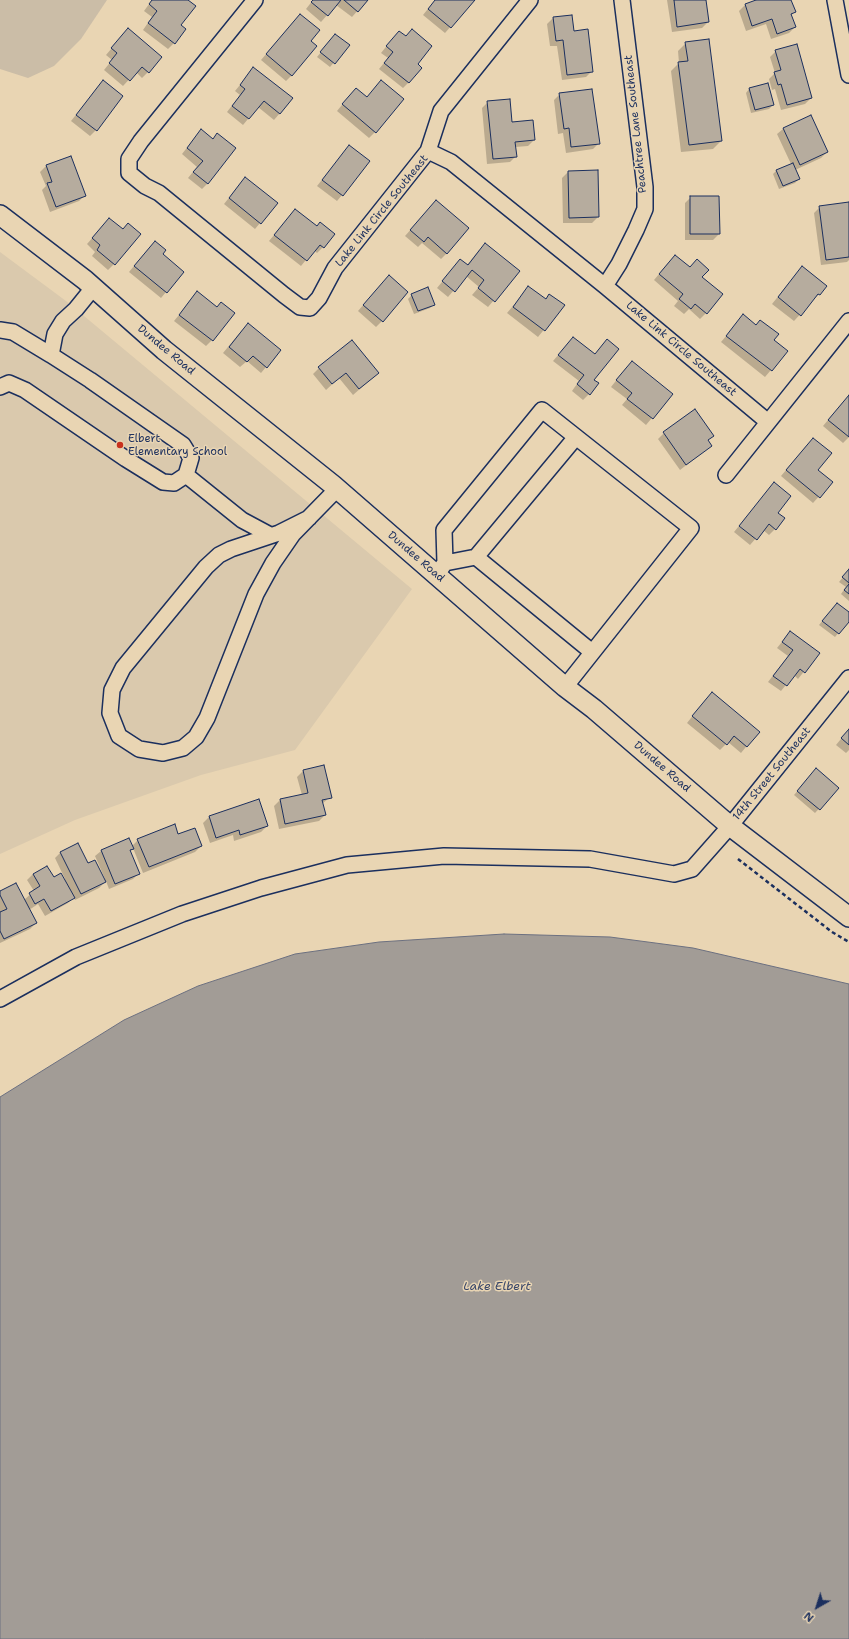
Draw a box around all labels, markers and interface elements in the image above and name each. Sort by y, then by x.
street label: Peachtree Lane Southeast [622,54,650,194]
street label: Lake Link Circle Southeast [333,152,431,270]
street label: Lake Link Circle Southeast [623,299,739,399]
street label: Dundee Road [135,322,197,378]
place label: Elbert Elementary School [128,432,227,458]
marker: Elbert Elementary School [115,440,125,450]
street label: Dundee Road [385,529,447,585]
street label: 14th Street Southeast [730,725,814,823]
street label: Dundee Road [631,739,693,795]
water label: Lake Elbert [463,1280,531,1294]
north arrow [797,1587,837,1627]
text: N [801,1608,817,1625]

